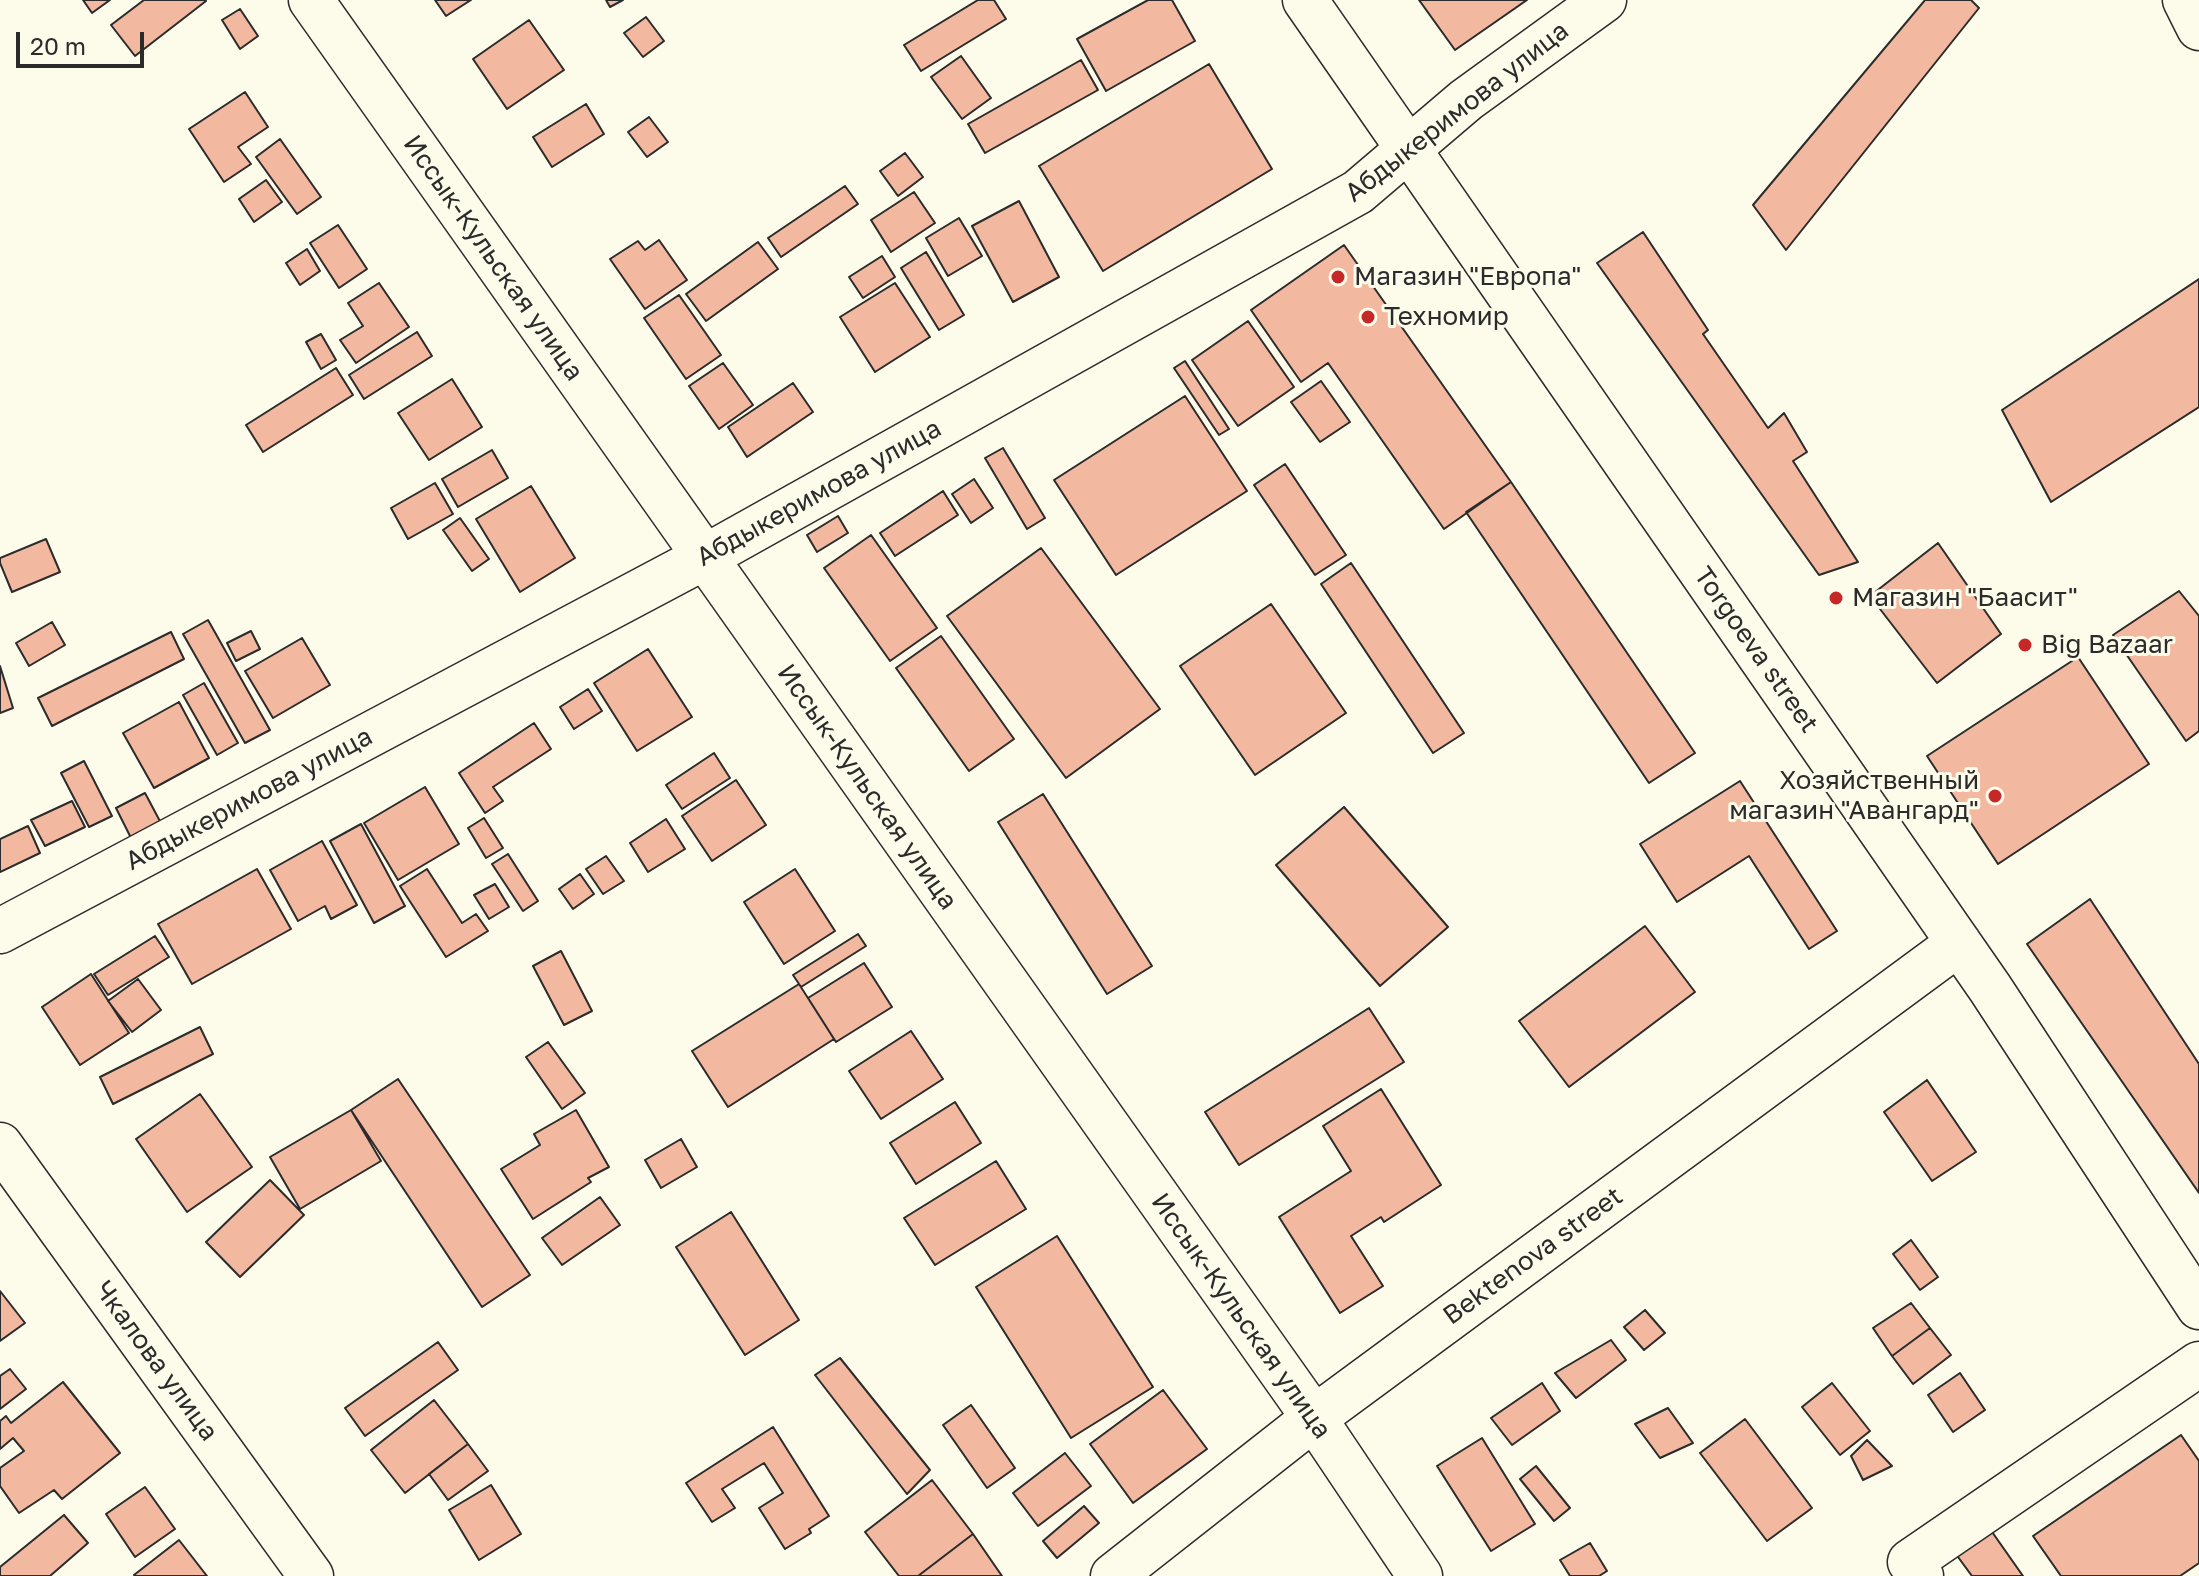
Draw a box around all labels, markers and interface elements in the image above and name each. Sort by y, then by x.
street label: Абдыкеримова улица [1339,15,1575,209]
scale bar [20,16,148,66]
text: 20 m [30,31,86,60]
street label: Иссык-Кульская улица [396,129,590,387]
place label: Магазин "Европа" [1354,261,1581,293]
marker: Магазин "Европа" [1329,268,1347,286]
place label: Техномир [1384,301,1509,333]
marker: Техномир [1359,308,1377,326]
street label: Абдыкеримова улица [691,413,947,573]
street label: Torgoeva street [1687,561,1825,739]
place label: Магазин "Баасит" [1852,582,2078,614]
marker: Магазин "Баасит" [1827,589,1845,607]
place label: Big Bazaar [2041,629,2173,661]
marker: Big Bazaar [2016,636,2034,654]
street label: Иссык-Кульская улица [770,658,964,916]
street label: Абдыкеримова улица [120,721,378,877]
place label: Хозяйственный магазин "Авангард" [1729,765,1979,826]
marker: Хозяйственный магазин "Авангард" [1986,787,2004,805]
street label: Bektenova street [1437,1181,1629,1331]
street label: Иссык-Кульская улица [1144,1187,1338,1445]
street label: Чкалова улица [88,1275,224,1447]

